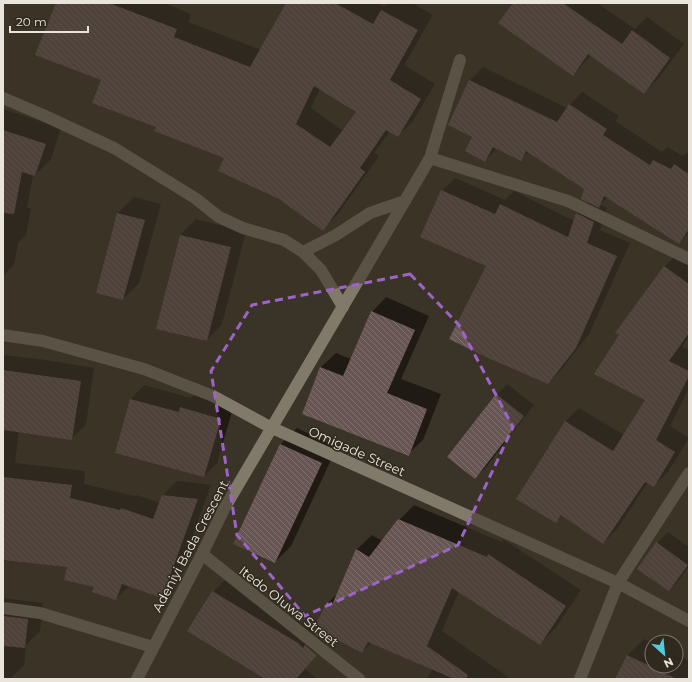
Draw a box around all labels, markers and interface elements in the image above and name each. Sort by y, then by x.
scale bar [10,8,88,34]
text: 20 m [16,14,47,29]
street label: Omigade Street [306,423,408,479]
street label: Adeniyi Bada Crescent [148,477,232,615]
street label: Itedo Oluwa Street [236,562,342,650]
north arrow [644,634,684,674]
text: N [661,655,676,671]

